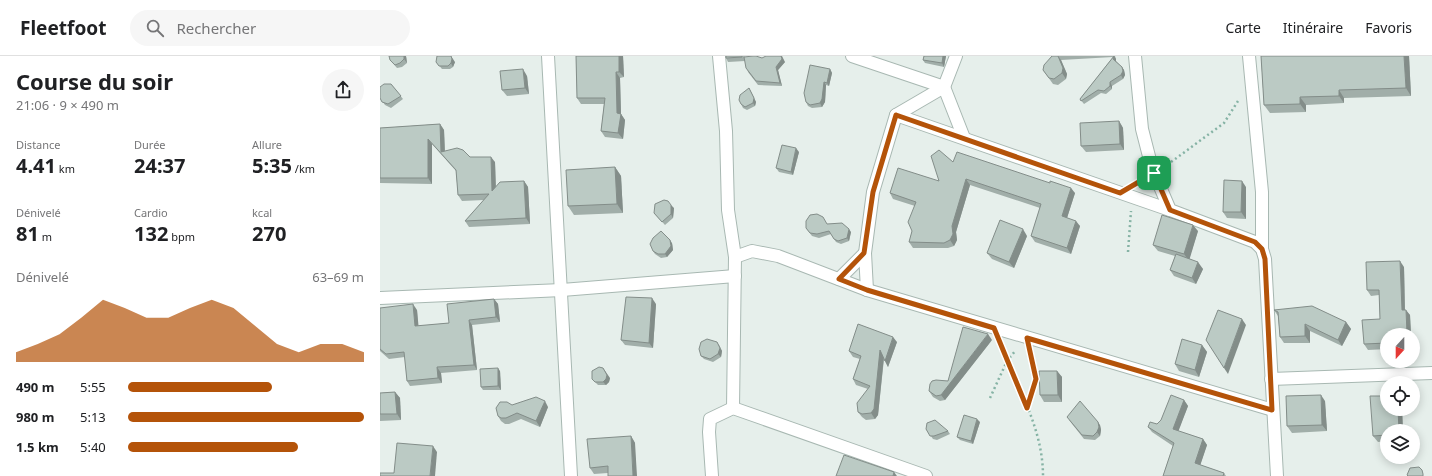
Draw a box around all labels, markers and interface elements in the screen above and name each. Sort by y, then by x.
search box [130,10,410,46]
text: Fleetfoot [20,15,106,41]
icon: search [144,17,166,39]
text: Rechercher [176,18,256,38]
text: Carte [1225,18,1261,37]
text: Itinéraire [1283,18,1343,37]
text: Favoris [1365,18,1412,37]
text: Course du soir [16,66,173,96]
button: share [322,69,364,111]
text: 21:06 · 9 × 490 m [16,96,119,114]
text: Distance [16,137,61,152]
text: Durée [134,137,166,152]
text: Allure [252,137,282,152]
text: 4.41 [16,152,56,179]
text: 24:37 [134,152,185,179]
text: 5:35 [252,152,292,179]
pin [1137,156,1171,190]
text: km [56,161,75,176]
text: /km [292,161,315,176]
icon: arrive [1143,162,1165,184]
text: Dénivelé [16,205,61,220]
text: Cardio [134,205,168,220]
text: kcal [252,205,272,220]
text: 81 [16,220,39,247]
text: 132 [134,220,168,247]
text: 270 [252,220,286,247]
text: m [39,229,52,244]
text: bpm [168,229,195,244]
text: Dénivelé [16,268,69,286]
text: 63–69 m [312,268,364,286]
north arrow [1380,328,1420,368]
map controls [1380,328,1420,464]
button: locate [1380,376,1420,416]
text: 490 m [16,378,54,396]
text: 5:55 [80,378,106,396]
text: 980 m [16,408,54,426]
text: 5:13 [80,408,106,426]
button: layers [1380,424,1420,464]
text: 1.5 km [16,438,59,456]
text: 5:40 [80,438,106,456]

